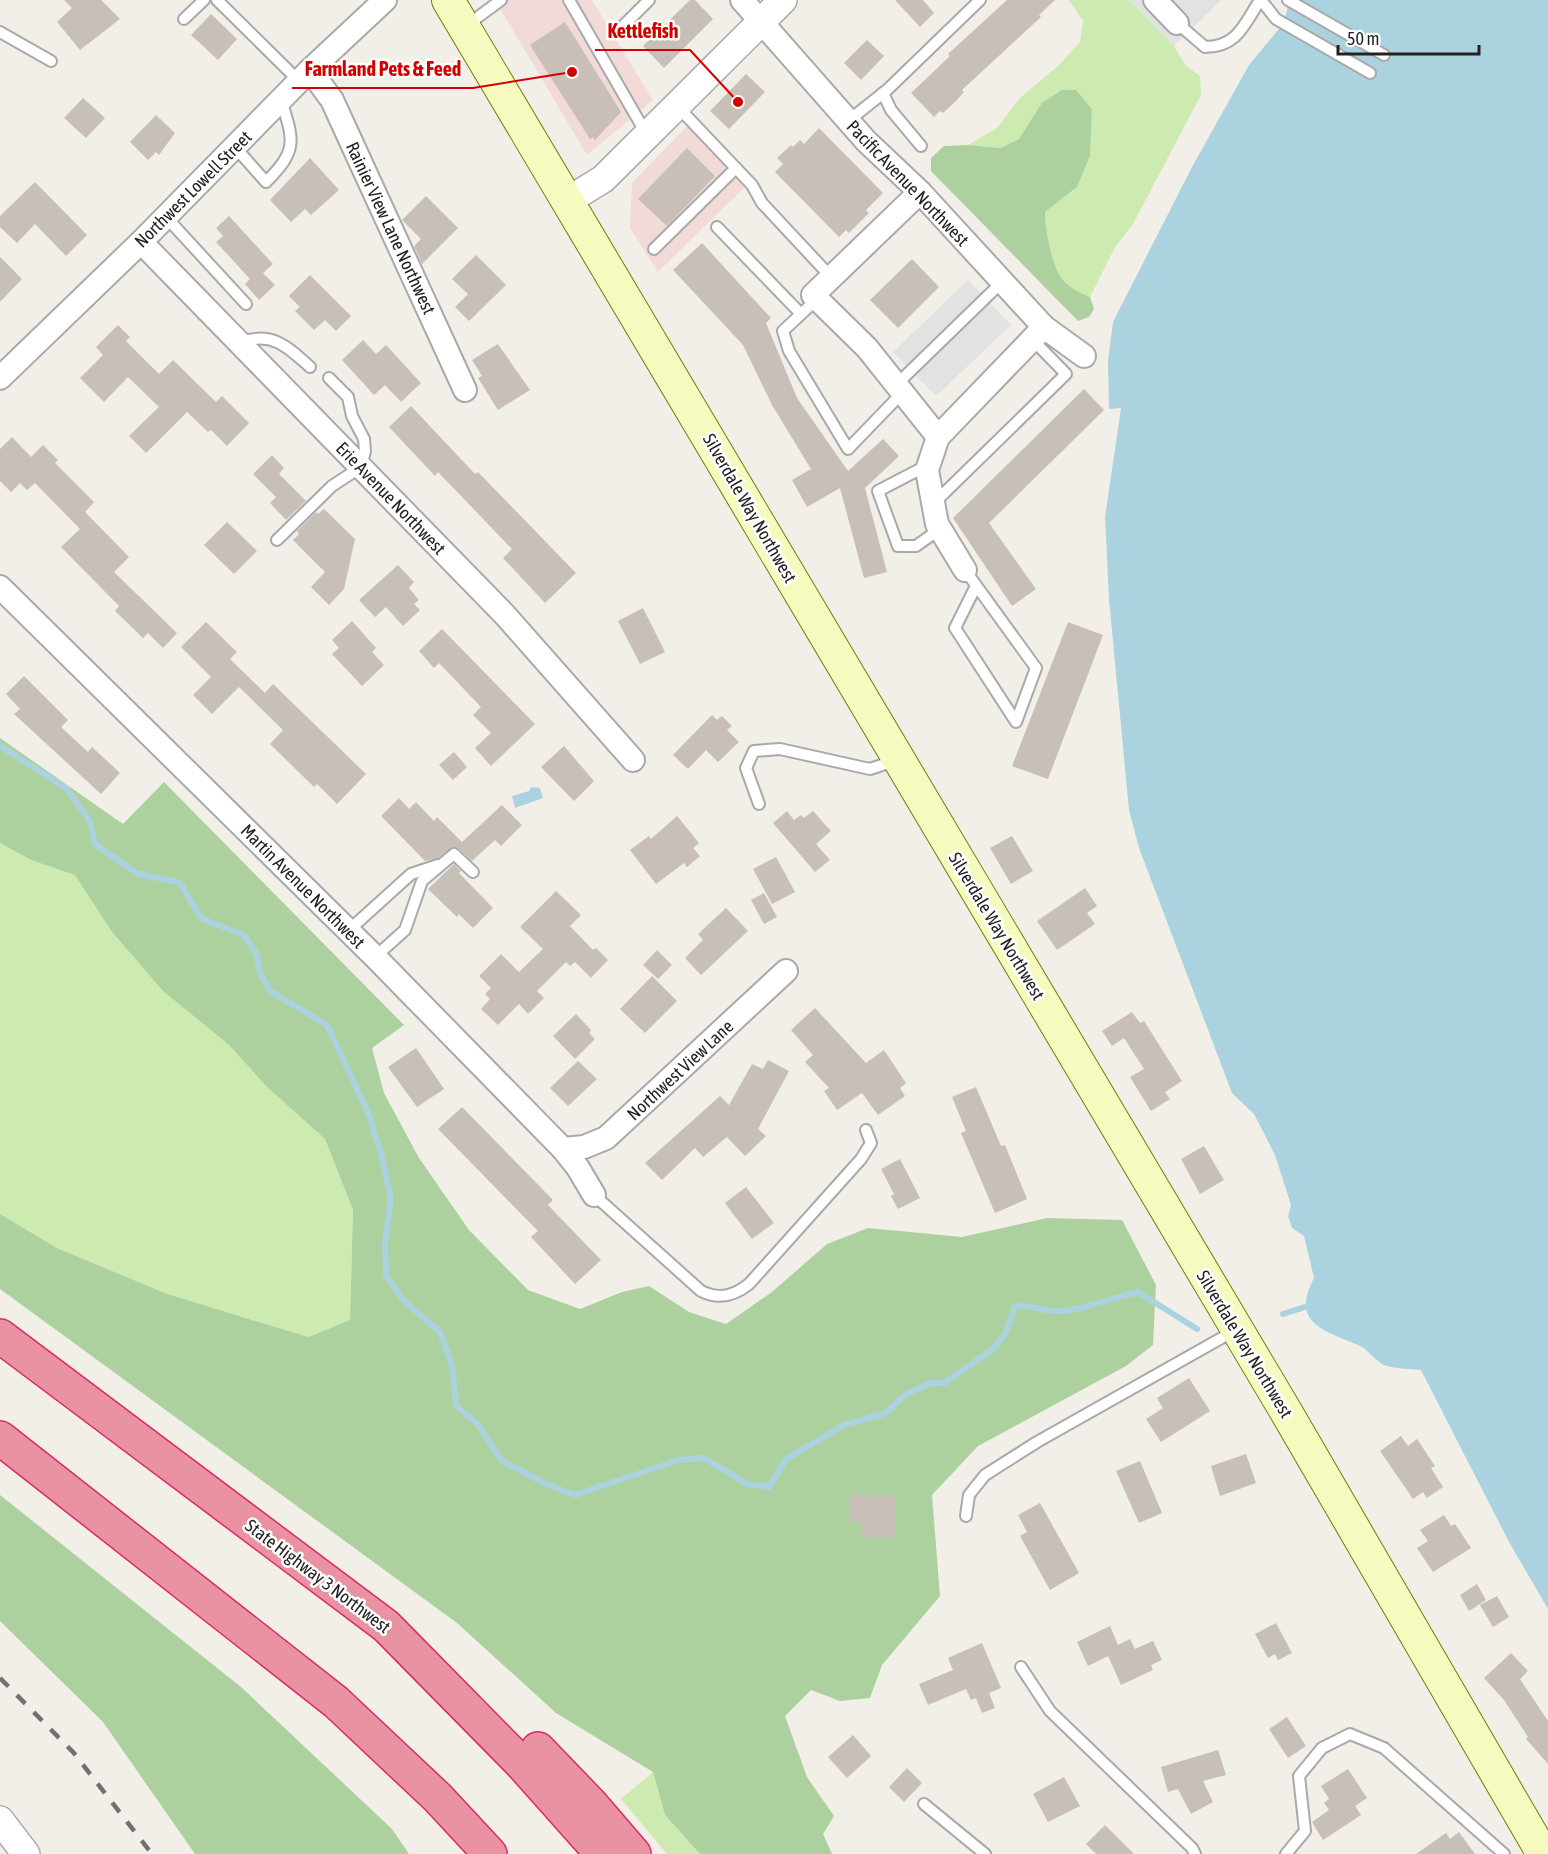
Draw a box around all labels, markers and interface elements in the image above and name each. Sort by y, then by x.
callout: Kettlefish [595,12,690,50]
scale bar [1338,18,1479,56]
text: Kettlefish [607,19,679,42]
text: 50 m [1347,28,1379,49]
callout: Farmland Pets & Feed [292,50,473,88]
text: Farmland Pets & Feed [305,57,461,80]
street label: Pacific Avenue Northwest [843,116,973,250]
street label: Northwest Lowell Street [130,126,256,252]
street label: Rainier View Lane Northwest [342,139,440,317]
street label: Silverdale Way Northwest [699,430,801,586]
street label: Erie Avenue Northwest [332,437,450,559]
street label: Martin Avenue Northwest [237,820,369,952]
street label: Silverdale Way Northwest [945,848,1049,1004]
street label: Northwest View Lane [623,1016,737,1124]
street label: Silverdale Way Northwest [1193,1266,1297,1422]
street label: State Highway 3 Northwest [241,1515,395,1637]

